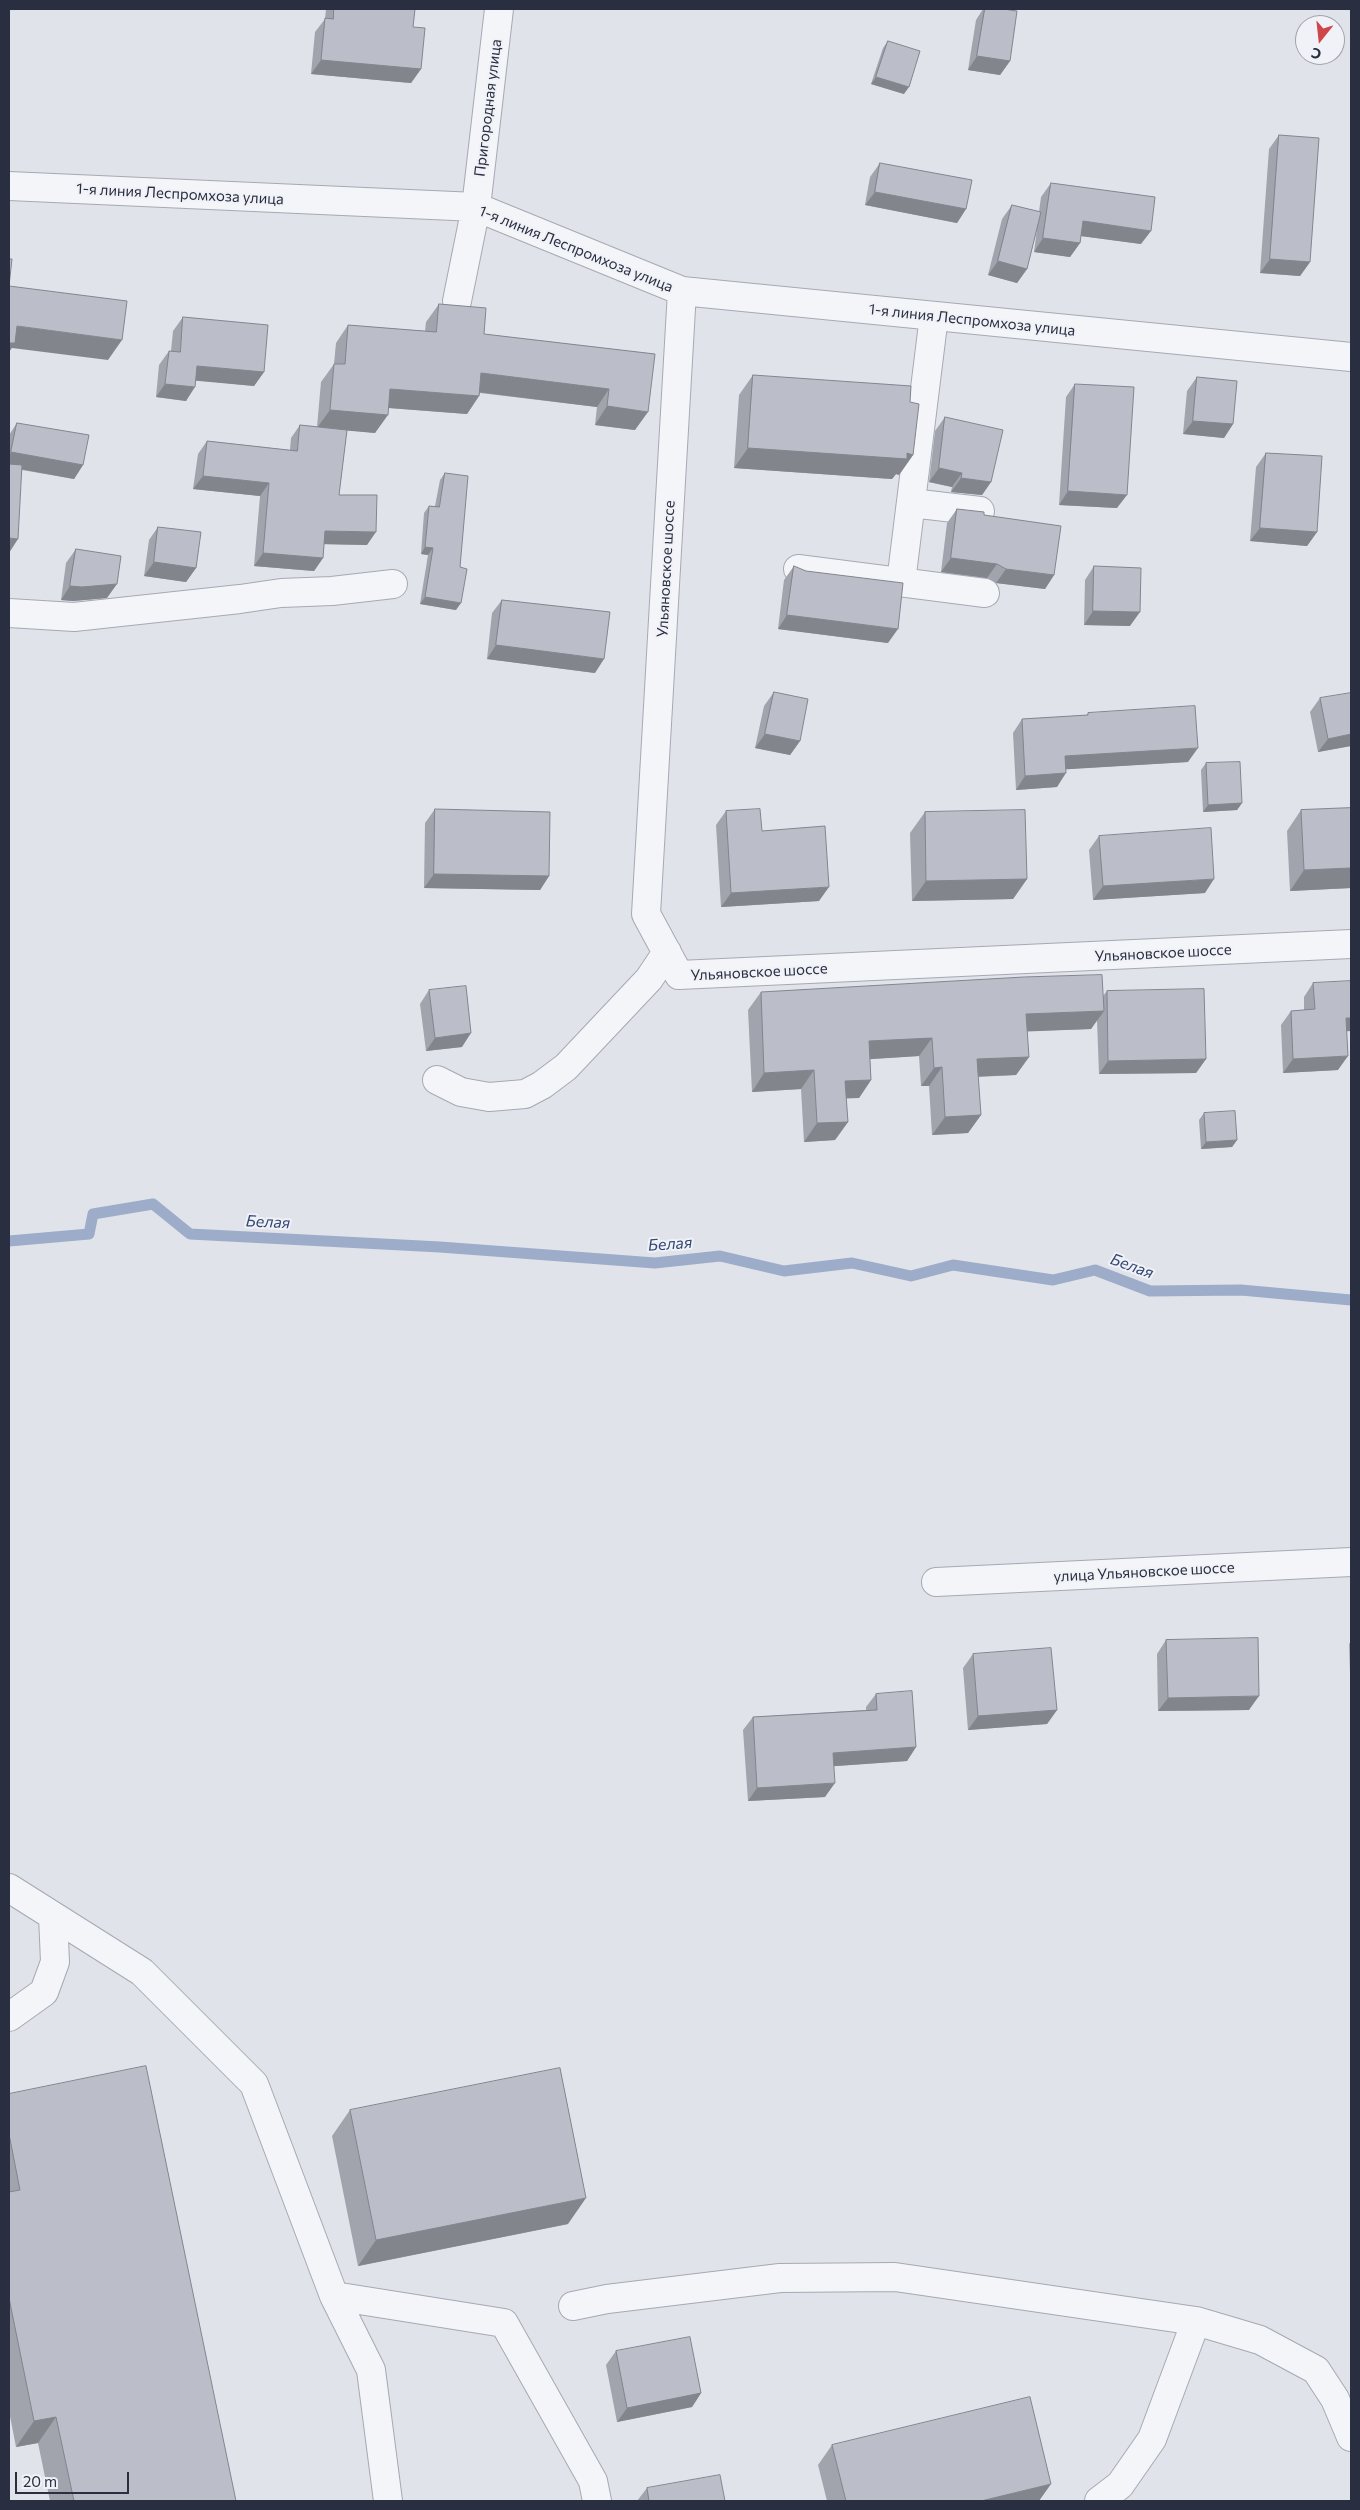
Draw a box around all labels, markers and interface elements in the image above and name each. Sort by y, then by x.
north arrow [1295,15,1345,65]
street label: Пригородная улица [471,38,505,178]
text: С [1309,44,1323,63]
street label: 1-я линия Леспромхоза улица [76,180,284,208]
street label: 1-я линия Леспромхоза улица [476,202,676,296]
street label: 1-я линия Леспромхоза улица [868,300,1076,340]
street label: Ульяновское шоссе [653,500,679,638]
street label: Ульяновское шоссе [1094,940,1232,966]
street label: Ульяновское шоссе [690,959,828,985]
water label: Белая [245,1211,291,1233]
water label: Белая [647,1233,693,1255]
water label: Белая [1108,1249,1156,1283]
street label: улица Ульяновское шоссе [1053,1558,1235,1586]
scale bar [18,2462,131,2494]
text: 20 m [23,2472,57,2490]

